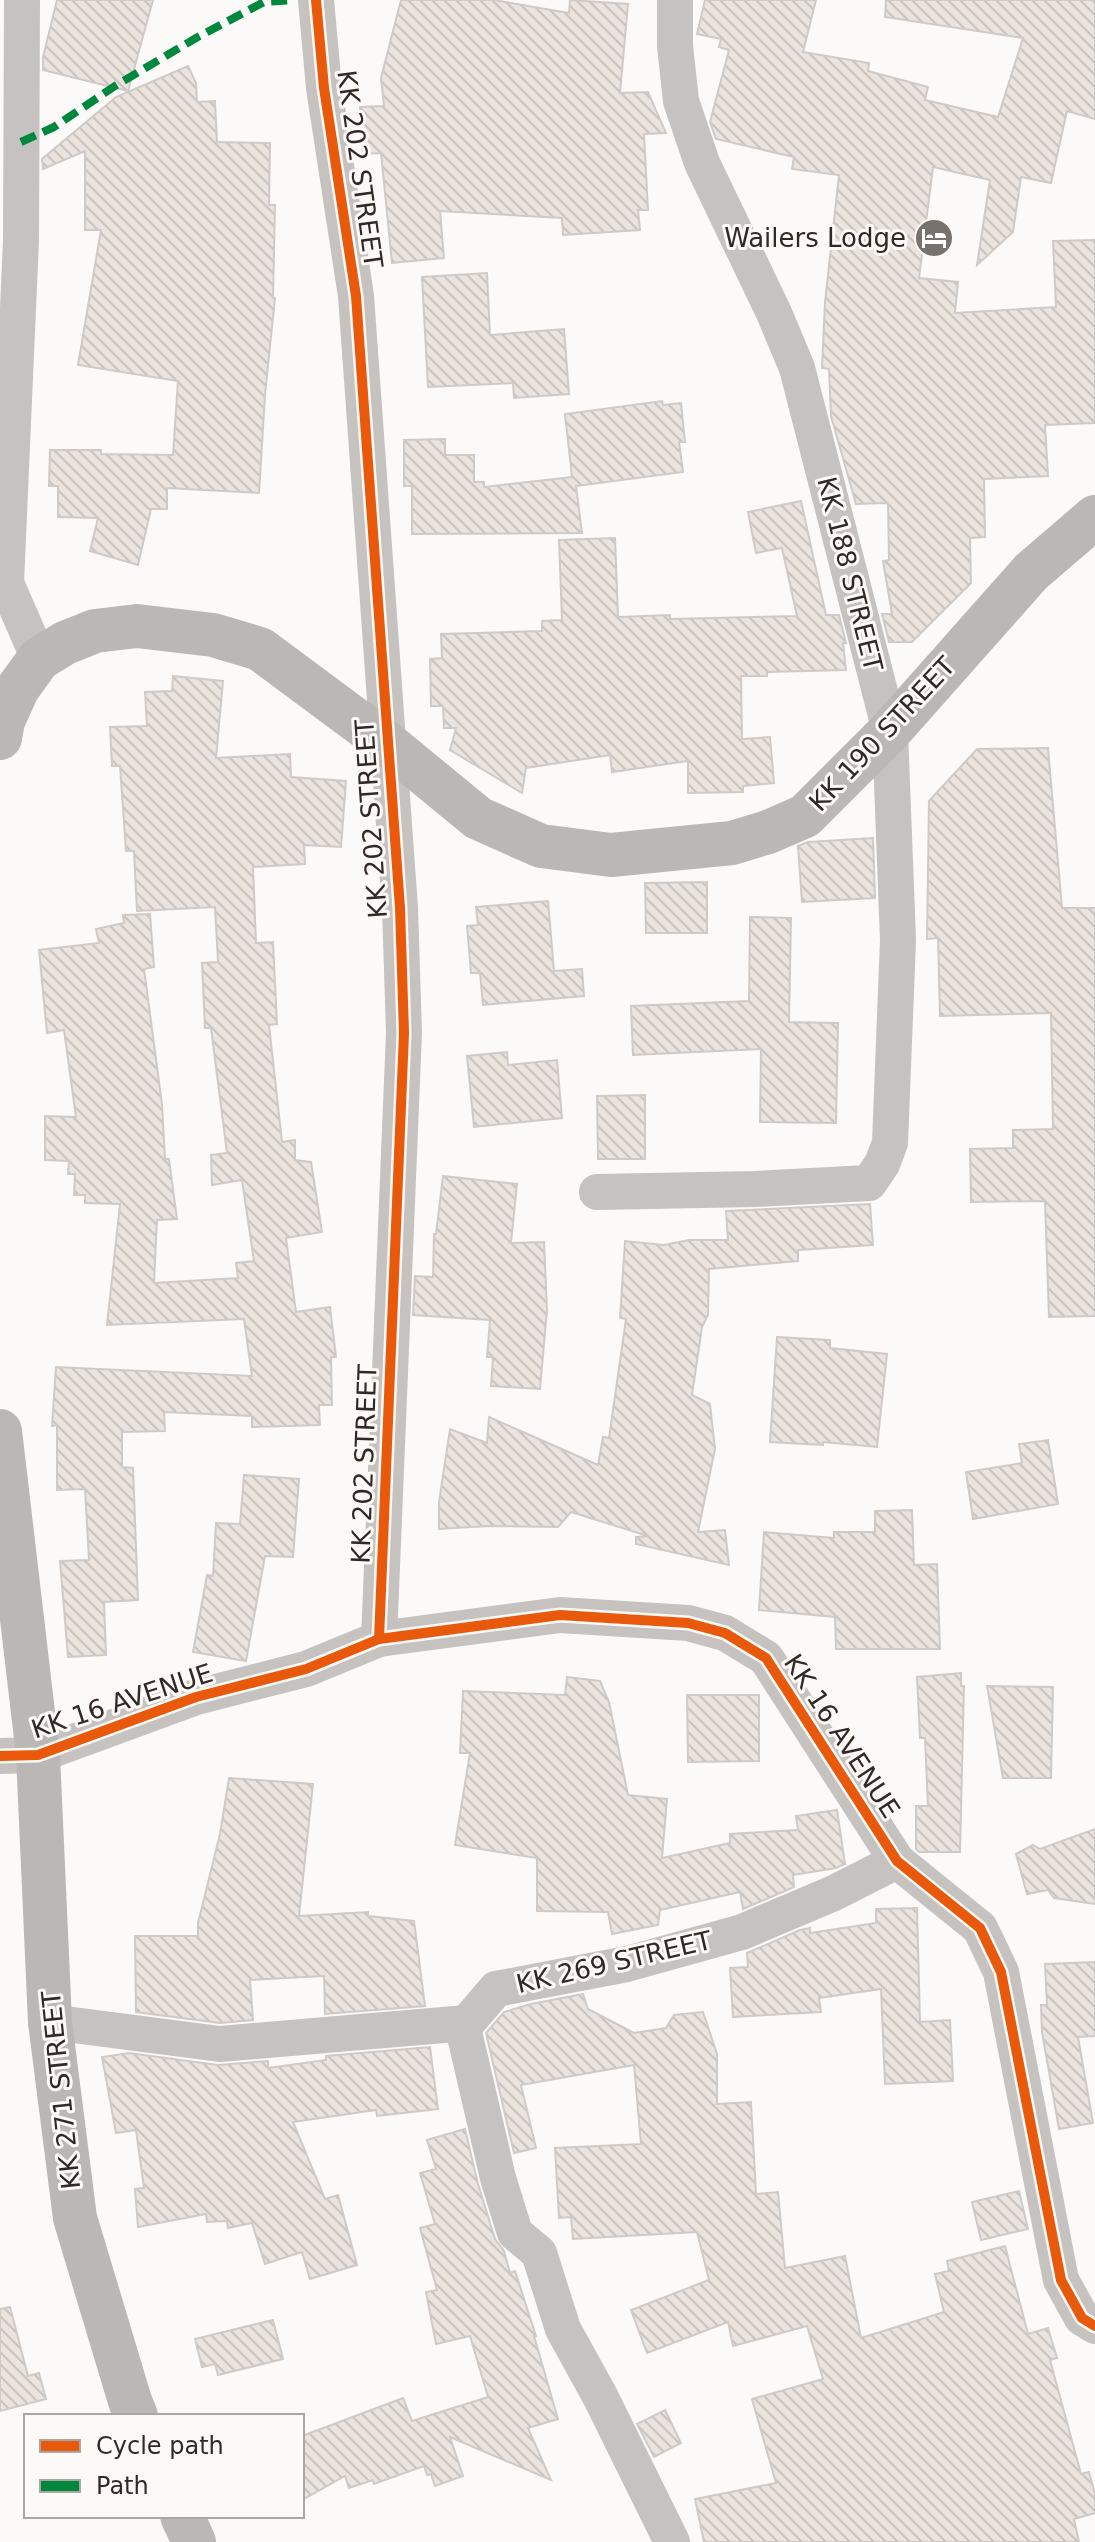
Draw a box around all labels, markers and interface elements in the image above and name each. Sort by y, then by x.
street label: KK 202 STREET [331,68,389,270]
hotel icon: Wailers Lodge [913,217,955,259]
place label: Wailers Lodge [724,223,906,253]
street label: KK 188 STREET [811,474,889,674]
street label: KK 190 STREET [803,651,961,817]
street label: KK 202 STREET [349,718,393,920]
street label: KK 202 STREET [346,1364,382,1564]
street label: KK 16 AVENUE [778,1649,906,1823]
street label: KK 16 AVENUE [28,1658,216,1744]
street label: KK 269 STREET [513,1925,715,1999]
street label: KK 271 STREET [36,1989,86,2191]
legend [24,2414,304,2518]
text: Cycle path [96,2432,224,2460]
text: Path [96,2472,149,2500]

